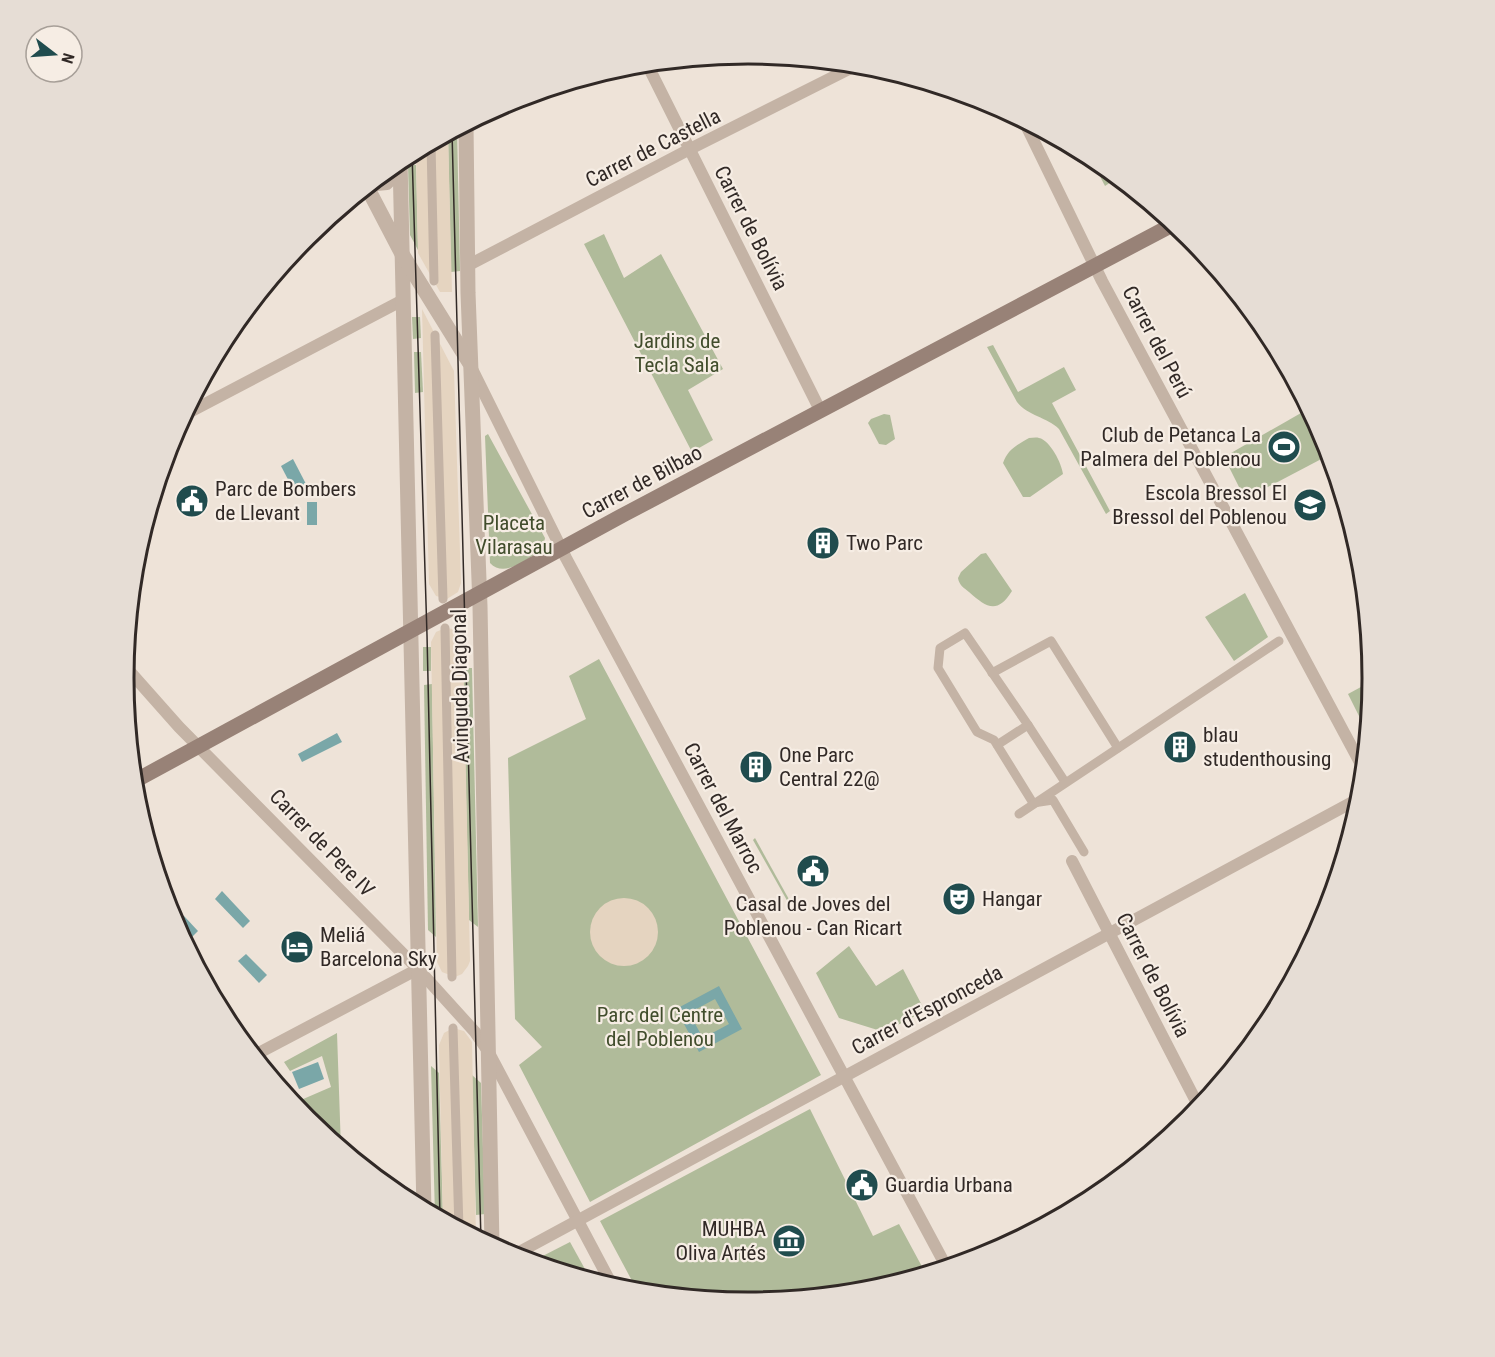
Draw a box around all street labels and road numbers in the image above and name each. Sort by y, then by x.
street label: Carrer de Castella [582,104,724,192]
street label: Carrer de Bolívia [709,162,793,294]
street label: Carrer del Perú [1117,282,1197,402]
street label: Carrer de Bilbao [578,440,706,524]
street label: Avinguda Diagonal [447,609,473,763]
street label: Carrer del Marroc [679,739,767,877]
street label: Carrer de Pere IV [265,784,379,902]
street label: Carrer de Bolívia [1111,909,1195,1041]
street label: Carrer d'Espronceda [848,960,1006,1060]

